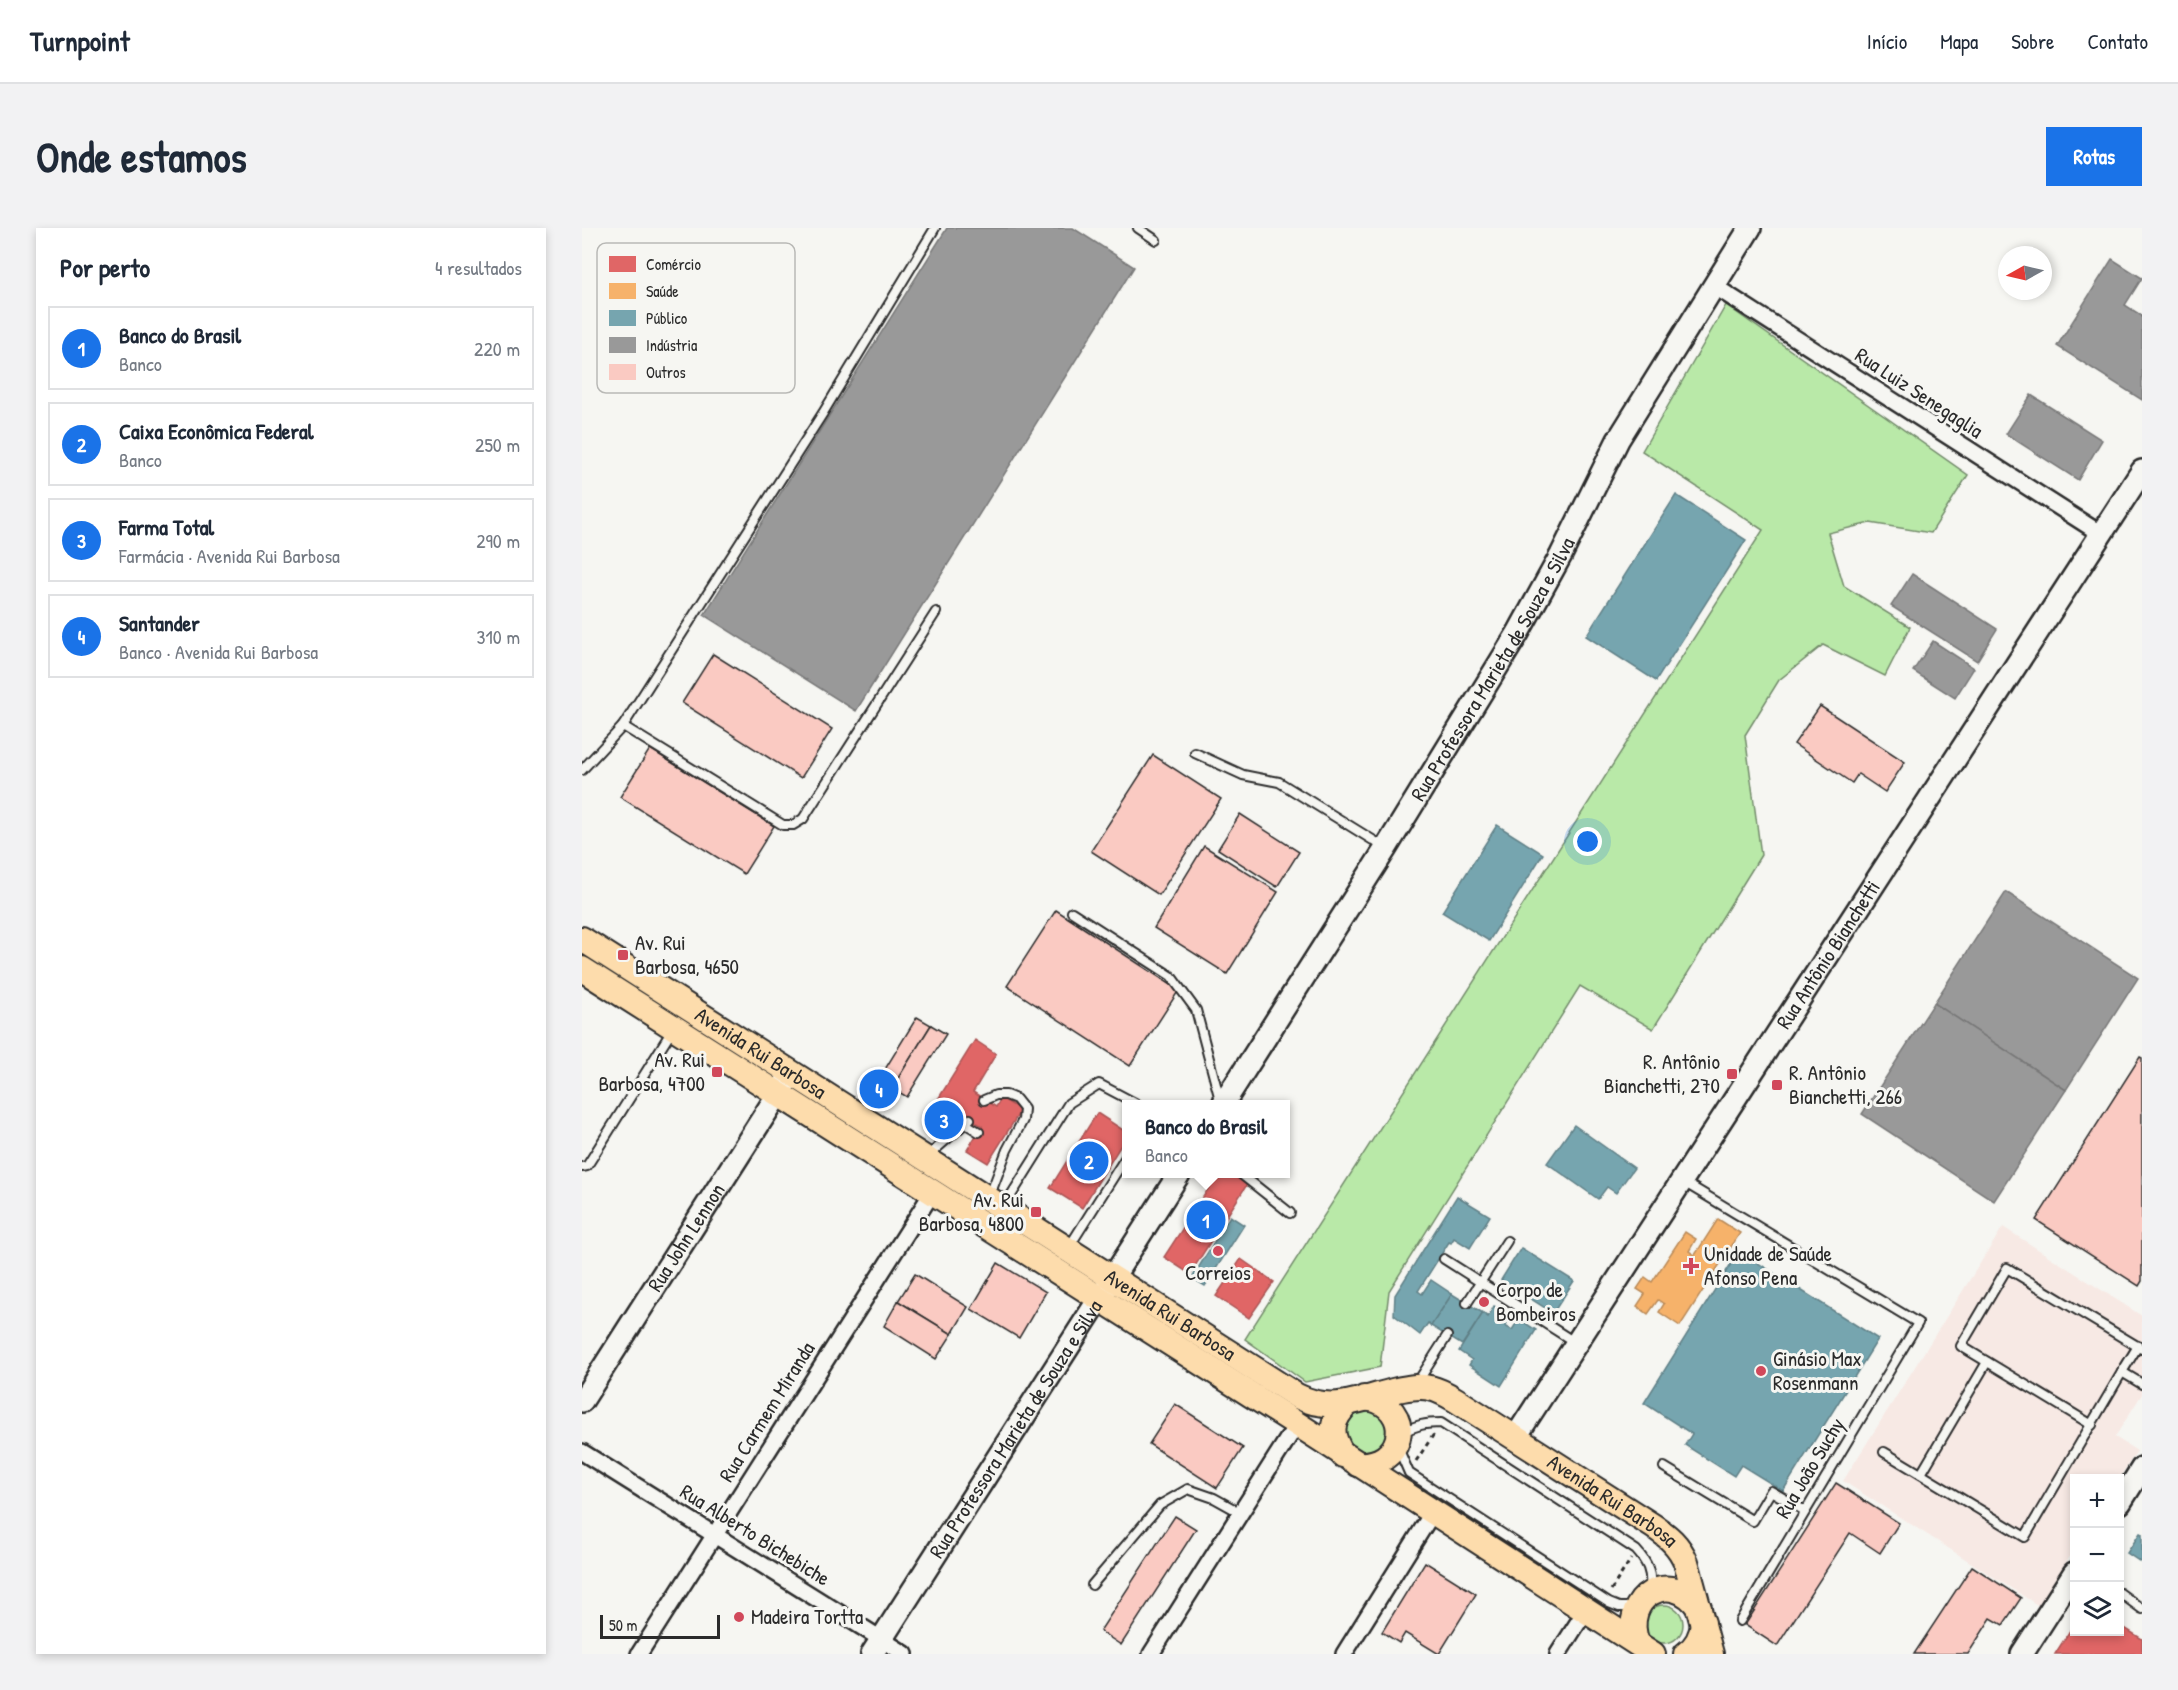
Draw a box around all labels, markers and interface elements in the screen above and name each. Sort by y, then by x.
text: Turnpoint [30,22,130,60]
text: Início [1867,27,1907,56]
text: Mapa [1940,27,1978,56]
text: Sobre [2011,27,2054,56]
text: Contato [2087,27,2148,56]
button: Rotas [2046,127,2142,186]
text: Onde estamos [36,128,247,185]
legend [597,243,795,393]
north arrow [1998,246,2052,300]
text: Por perto [60,250,150,285]
text: Comércio [646,253,701,275]
text: 4 resultados [435,254,522,281]
text: Saúde [646,280,679,302]
text: Público [646,307,688,329]
text: Banco do Brasil [119,320,241,350]
text: Indústria [646,334,697,356]
text: 1 [78,335,85,362]
text: 220 m [474,335,520,362]
street label: Rua Luiz Senegaglia [1850,340,1989,445]
text: Banco [119,350,162,377]
text: Outros [646,361,686,383]
text: Caixa Econômica Federal [119,416,313,446]
text: 2 [77,431,86,458]
text: 250 m [475,431,520,458]
text: Banco [119,446,162,473]
text: Farma Total [119,512,214,542]
text: 3 [77,527,86,554]
text: 290 m [476,527,520,554]
street label: Rua Professora Marieta de Souza e Silva [1403,532,1581,806]
text: Farmácia · Avenida Rui Barbosa [119,542,340,569]
text: Santander [119,608,200,638]
text: 4 [78,623,85,650]
text: 310 m [477,623,520,650]
text: Banco · Avenida Rui Barbosa [119,638,318,665]
your location [1573,827,1602,856]
street label: Rua Antônio Bianchetti [1769,875,1887,1034]
place label: Av. Rui Barbosa, 4650 [635,928,739,981]
marker: Av. Rui Barbosa, 4650 [616,948,630,962]
street label: Avenida Rui Barbosa [690,1000,832,1105]
place label: Av. Rui Barbosa, 4700 [598,1045,705,1098]
place label: R. Antônio Bianchetti, 270 [1604,1047,1720,1100]
place label: R. Antônio Bianchetti, 266 [1789,1058,1902,1111]
marker: Av. Rui Barbosa, 4700 [710,1065,724,1079]
pin: 4 [860,1066,898,1112]
marker: R. Antônio Bianchetti, 270 [1725,1067,1739,1081]
marker: R. Antônio Bianchetti, 266 [1770,1078,1784,1092]
pin: 3 [924,1098,964,1142]
popup [1122,1100,1290,1178]
text: Banco do Brasil [1145,1111,1267,1141]
pin: 2 [1070,1138,1108,1184]
text: Banco [1145,1141,1188,1168]
street label: Rua John Lennon [641,1177,731,1297]
place label: Av. Rui Barbosa, 4800 [919,1185,1024,1238]
pin: 1 [1186,1198,1226,1242]
marker: Av. Rui Barbosa, 4800 [1029,1205,1043,1219]
place label: Unidade de Saúde Afonso Pena [1704,1239,1832,1292]
marker: Correios [1211,1244,1225,1258]
marker: Unidade de Saúde Afonso Pena [1682,1257,1700,1275]
place label: Correios [1185,1258,1251,1287]
street label: Avenida Rui Barbosa [1099,1262,1242,1367]
place label: Corpo de Bombeiros [1496,1275,1576,1328]
street label: Rua Professora Marieta de Souza e Silva [922,1294,1109,1564]
marker: Corpo de Bombeiros [1477,1295,1491,1309]
street label: Rua Carmem Miranda [712,1336,821,1487]
place label: Ginásio Max Rosenmann [1773,1344,1862,1397]
marker: Ginásio Max Rosenmann [1754,1364,1768,1378]
street label: Rua João Suchy [1768,1412,1851,1523]
street label: Avenida Rui Barbosa [1542,1447,1685,1553]
map controls [2070,1474,2124,1636]
button: + [2070,1474,2124,1528]
street label: Rua Alberto Bichebiche [675,1477,836,1592]
button: − [2070,1528,2124,1582]
button: layers [2070,1582,2124,1636]
place label: Madeira Tortta [751,1602,863,1631]
marker: Madeira Tortta [732,1610,746,1624]
scale bar [600,1612,720,1640]
text: 50 m [609,1614,638,1636]

